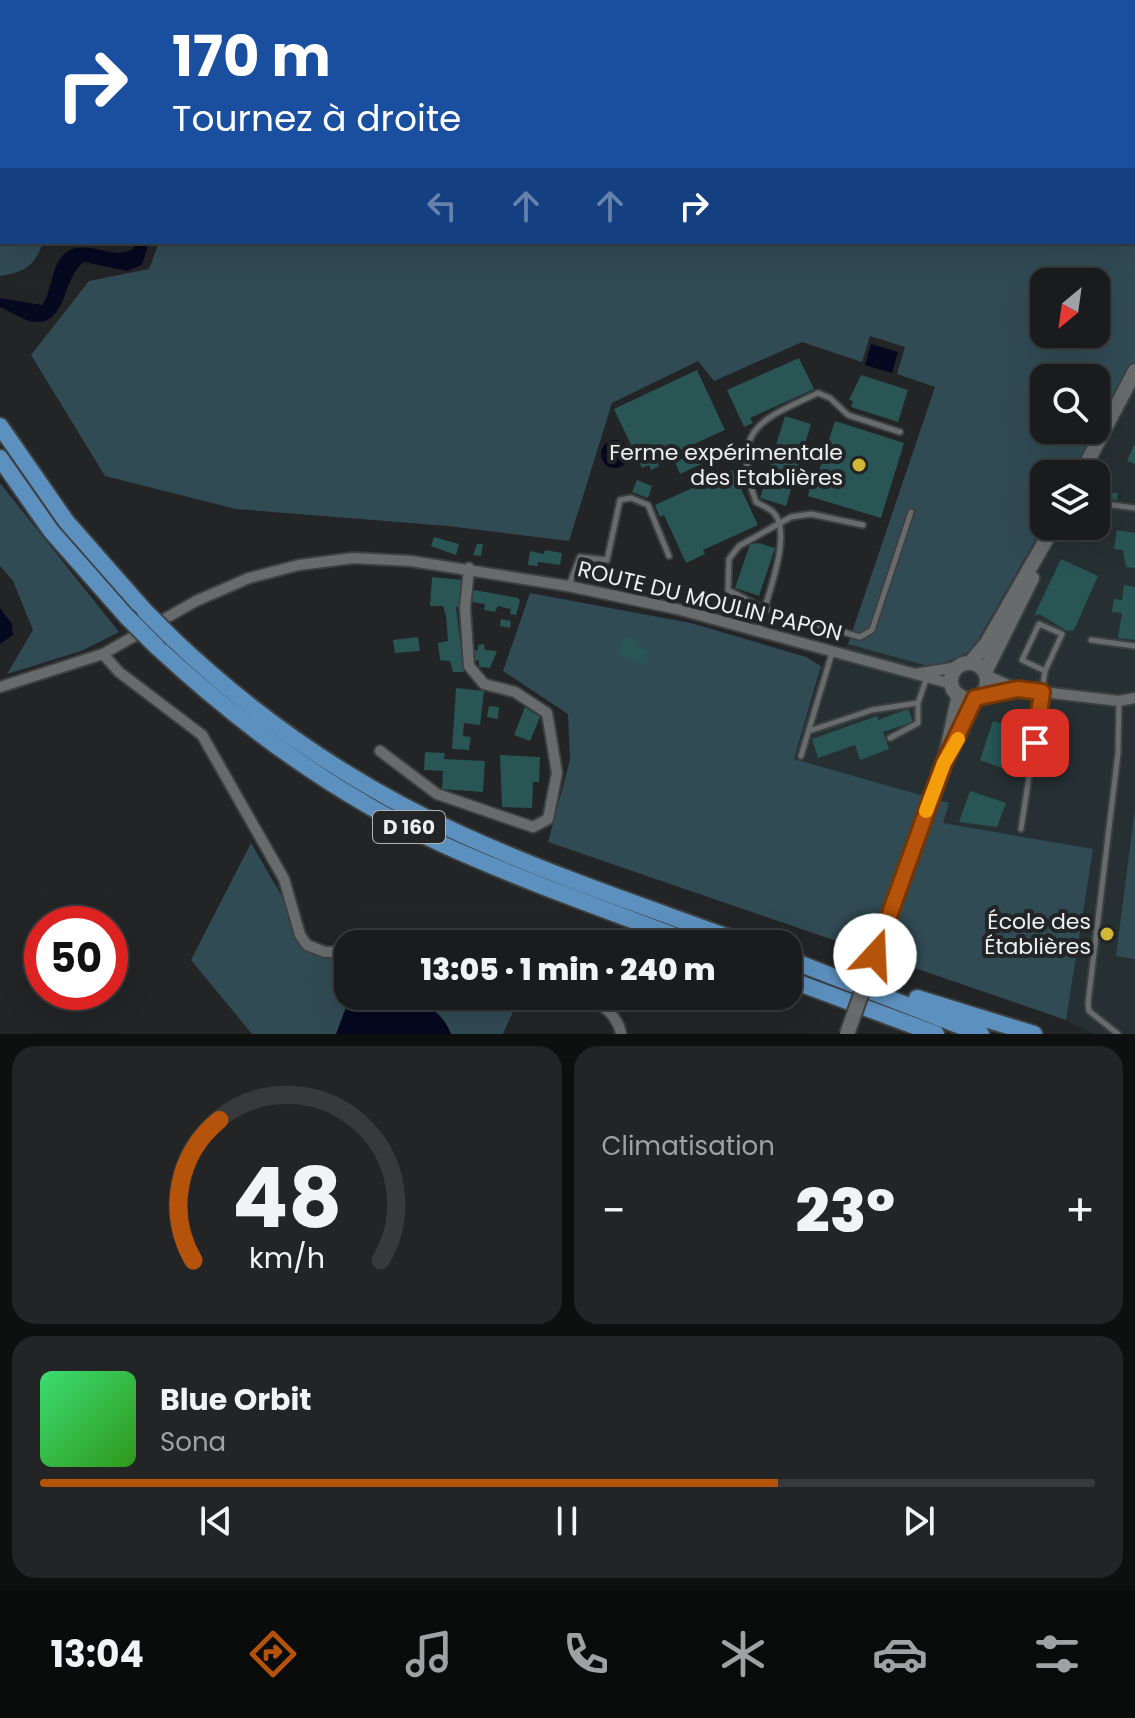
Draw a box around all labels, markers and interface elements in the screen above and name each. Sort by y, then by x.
text: 170 m [172,17,331,96]
icon: right [40,32,144,136]
text: Tournez à droite [172,93,461,144]
icon: left [420,184,464,228]
icon: ahead [504,184,548,228]
icon: ahead [588,184,632,228]
icon: right [672,184,716,228]
north arrow [1030,268,1110,348]
map controls [1030,268,1110,540]
button: search [1030,364,1110,444]
place label: Ferme expérimentale des Etablières [609,437,843,493]
marker: Ferme expérimentale des Etablières [850,456,868,474]
button: layers [1030,460,1110,540]
street label: ROUTE DU MOULIN PAPON [575,553,845,649]
pin [1001,709,1069,777]
icon: arrive [1013,721,1057,765]
road number: D 160 [373,811,445,843]
speed limit sign: 50 [24,906,128,1010]
place label: École des Établières [984,906,1091,962]
position arrow [833,913,917,997]
marker: École des Établières [1098,925,1116,943]
text: 13:05 · 1 min · 240 m [420,948,716,991]
text: Climatisation [602,1128,775,1164]
text: 48 [232,1140,342,1256]
text: 23° [796,1169,895,1253]
text: − [602,1180,626,1241]
text: + [1065,1180,1095,1241]
text: km/h [249,1238,325,1278]
text: Blue Orbit [160,1378,312,1421]
text: Sona [160,1424,226,1460]
icon: previous [194,1499,238,1543]
icon: pause [545,1499,589,1543]
icon: next [897,1499,941,1543]
icon: directions [245,1626,301,1682]
icon: music [401,1626,457,1682]
icon: phone [558,1626,614,1682]
icon: climate [715,1626,771,1682]
icon: car [872,1626,928,1682]
icon: filters [1029,1626,1085,1682]
text: 13:04 [50,1629,144,1680]

